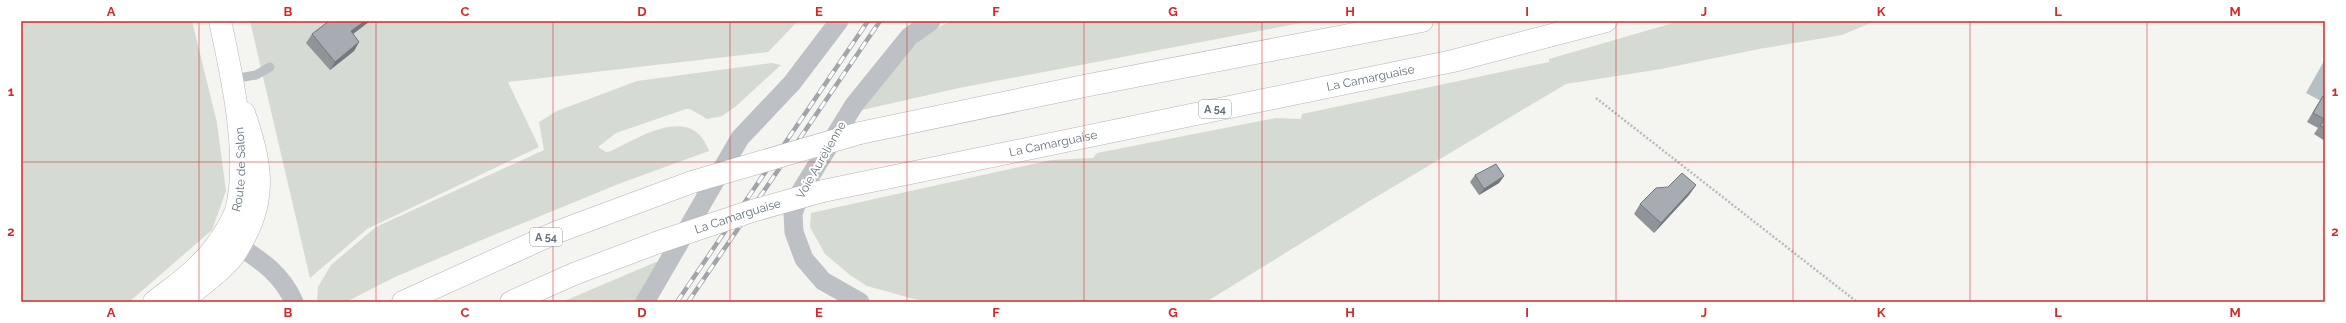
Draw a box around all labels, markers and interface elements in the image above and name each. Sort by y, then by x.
text: A [107,4,116,19]
text: B [284,4,293,19]
text: C [461,4,470,19]
text: D [637,4,647,19]
text: E [815,4,823,19]
text: F [992,4,1000,19]
text: G [1168,4,1178,19]
text: H [1345,4,1355,19]
text: I [1525,4,1529,19]
text: J [1701,4,1707,19]
text: K [1877,4,1886,19]
text: L [2054,4,2062,19]
text: M [2229,4,2241,19]
street label: La Camarguaise [1325,62,1416,94]
text: 1 [8,84,15,99]
text: 1 [2332,84,2339,99]
road number: A 54 [1199,100,1231,118]
street label: Voie Aurélienne [793,119,849,201]
street label: Route de Salon [229,127,248,213]
street label: La Camarguaise [1008,128,1098,159]
street label: La Camarguaise [693,196,782,237]
text: 2 [7,224,15,239]
text: 2 [2331,224,2339,239]
road number: A 54 [530,228,562,246]
text: A [107,305,116,320]
text: B [284,305,293,320]
text: C [461,305,470,320]
text: D [637,305,647,320]
text: E [815,305,823,320]
text: F [992,305,1000,320]
text: G [1168,305,1178,320]
text: H [1345,305,1355,320]
text: I [1525,305,1529,320]
text: J [1701,305,1707,320]
text: K [1877,305,1886,320]
text: L [2054,305,2062,320]
text: M [2229,305,2241,320]

